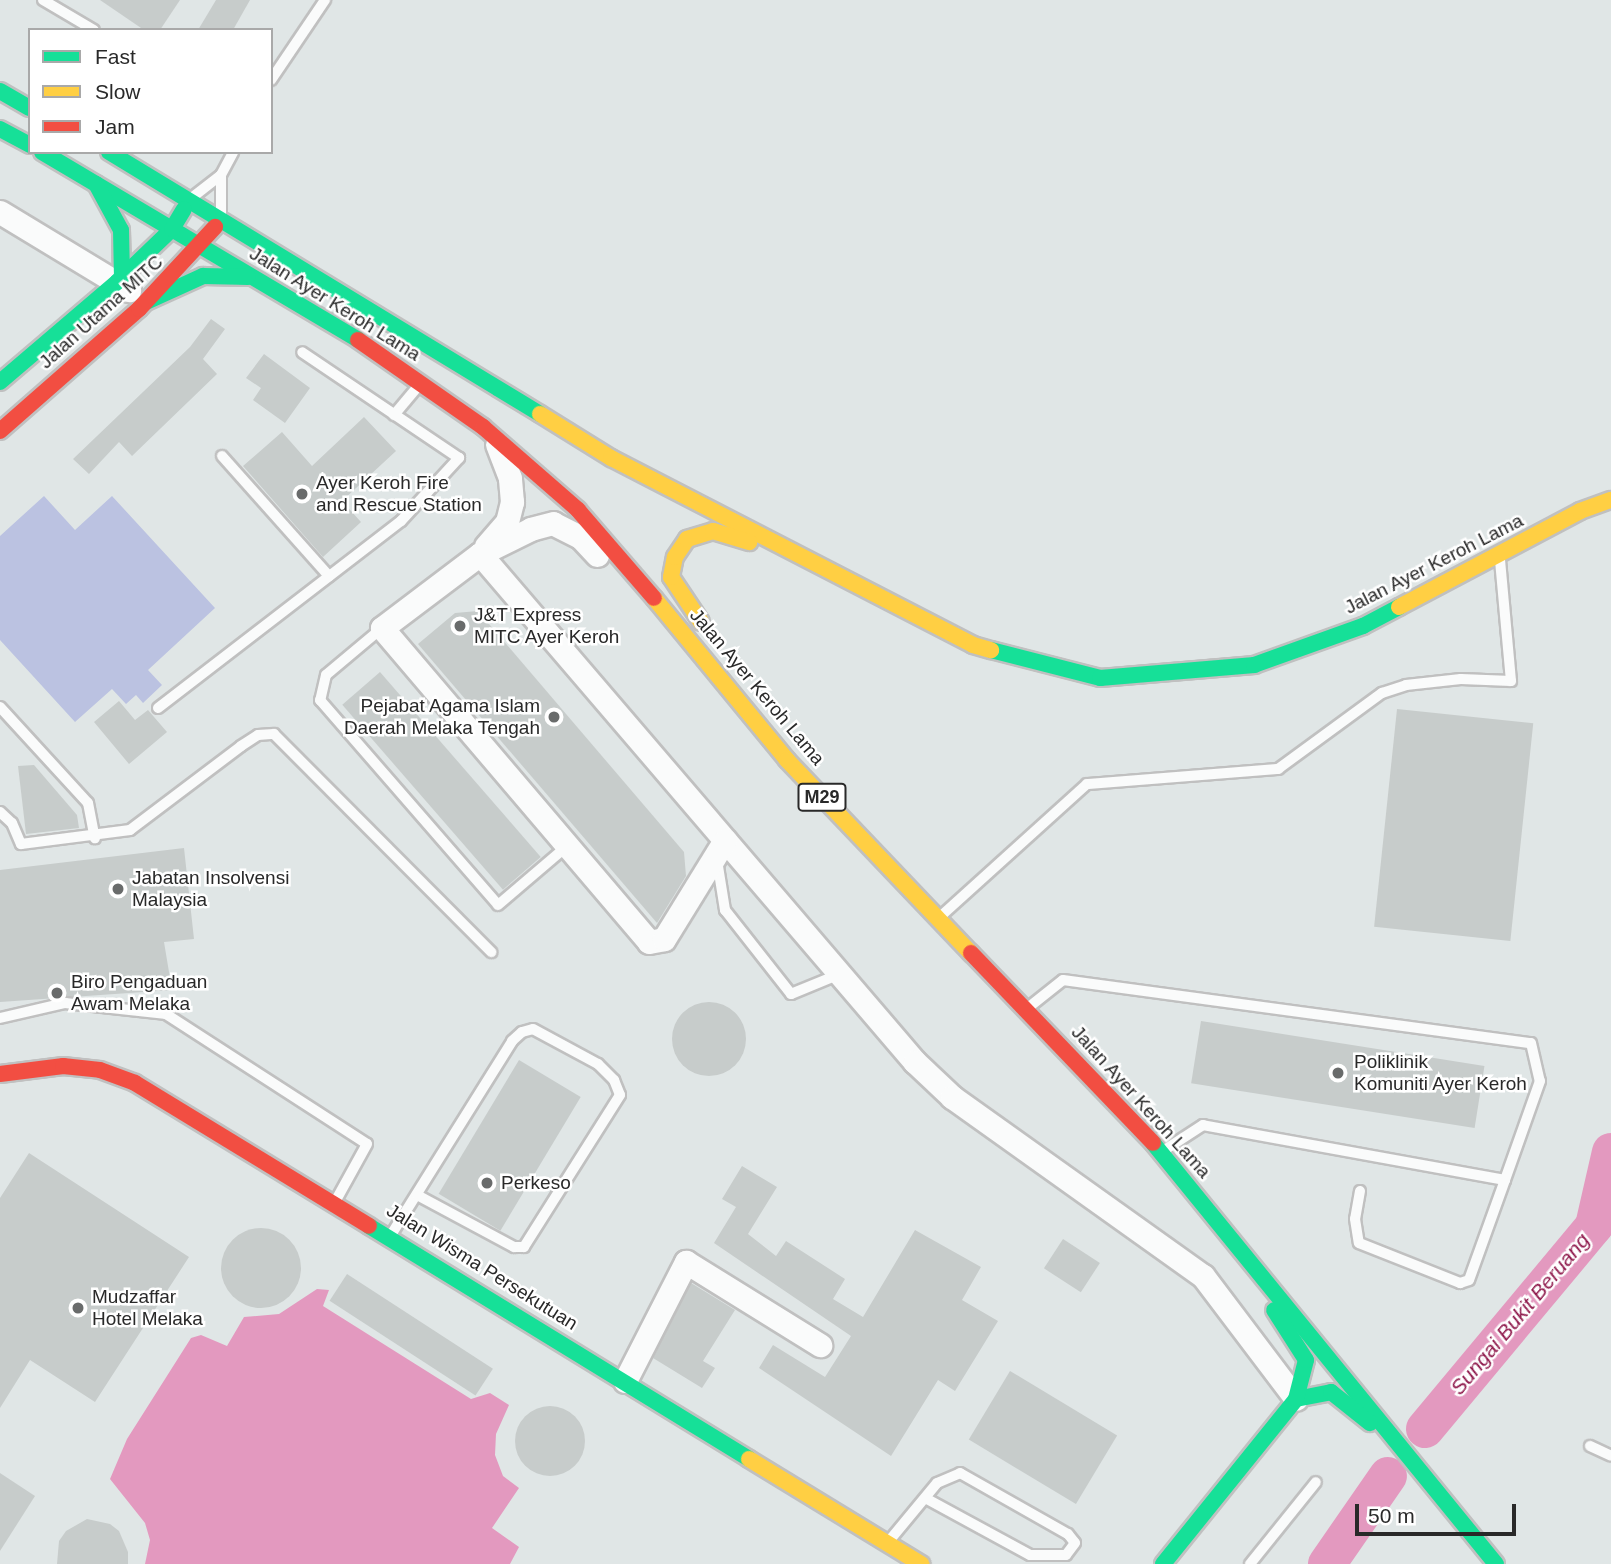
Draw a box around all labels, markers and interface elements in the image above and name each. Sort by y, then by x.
legend [28,28,273,154]
text: Fast [95,45,136,68]
text: Slow [95,80,141,103]
text: Jam [95,115,135,138]
street label: Jalan Ayer Keroh Lama [245,242,425,366]
street label: Jalan Utama MITC [35,251,167,373]
place label: Ayer Keroh Fire and Rescue Station [316,472,482,516]
marker: Ayer Keroh Fire and Rescue Station [294,486,310,502]
street label: Jalan Ayer Keroh Lama [1341,509,1527,619]
place label: J&T Express MITC Ayer Keroh [474,604,620,648]
street label: Jalan Ayer Keroh Lama [685,604,829,770]
marker: J&T Express MITC Ayer Keroh [452,618,468,634]
place label: Pejabat Agama Islam Daerah Melaka Tengah [344,695,540,739]
marker: Pejabat Agama Islam Daerah Melaka Tengah [546,709,562,725]
road number: M29 [796,782,848,812]
place label: Jabatan Insolvensi Malaysia [132,867,289,911]
marker: Jabatan Insolvensi Malaysia [110,881,126,897]
place label: Biro Pengaduan Awam Melaka [71,971,207,1015]
marker: Biro Pengaduan Awam Melaka [49,985,65,1001]
street label: Jalan Ayer Keroh Lama [1066,1021,1216,1183]
place label: Poliklinik Komuniti Ayer Keroh [1354,1051,1528,1095]
marker: Poliklinik Komuniti Ayer Keroh [1328,1063,1348,1083]
place label: Perkeso [501,1172,571,1194]
marker: Perkeso [479,1175,495,1191]
street label: Jalan Wisma Persekutuan [382,1199,582,1335]
water label: Sungai Bukit Beruang [1445,1228,1595,1400]
place label: Mudzaffar Hotel Melaka [92,1286,203,1330]
marker: Mudzaffar Hotel Melaka [70,1300,86,1316]
scale bar [1359,1490,1520,1534]
text: 50 m [1368,1504,1415,1527]

